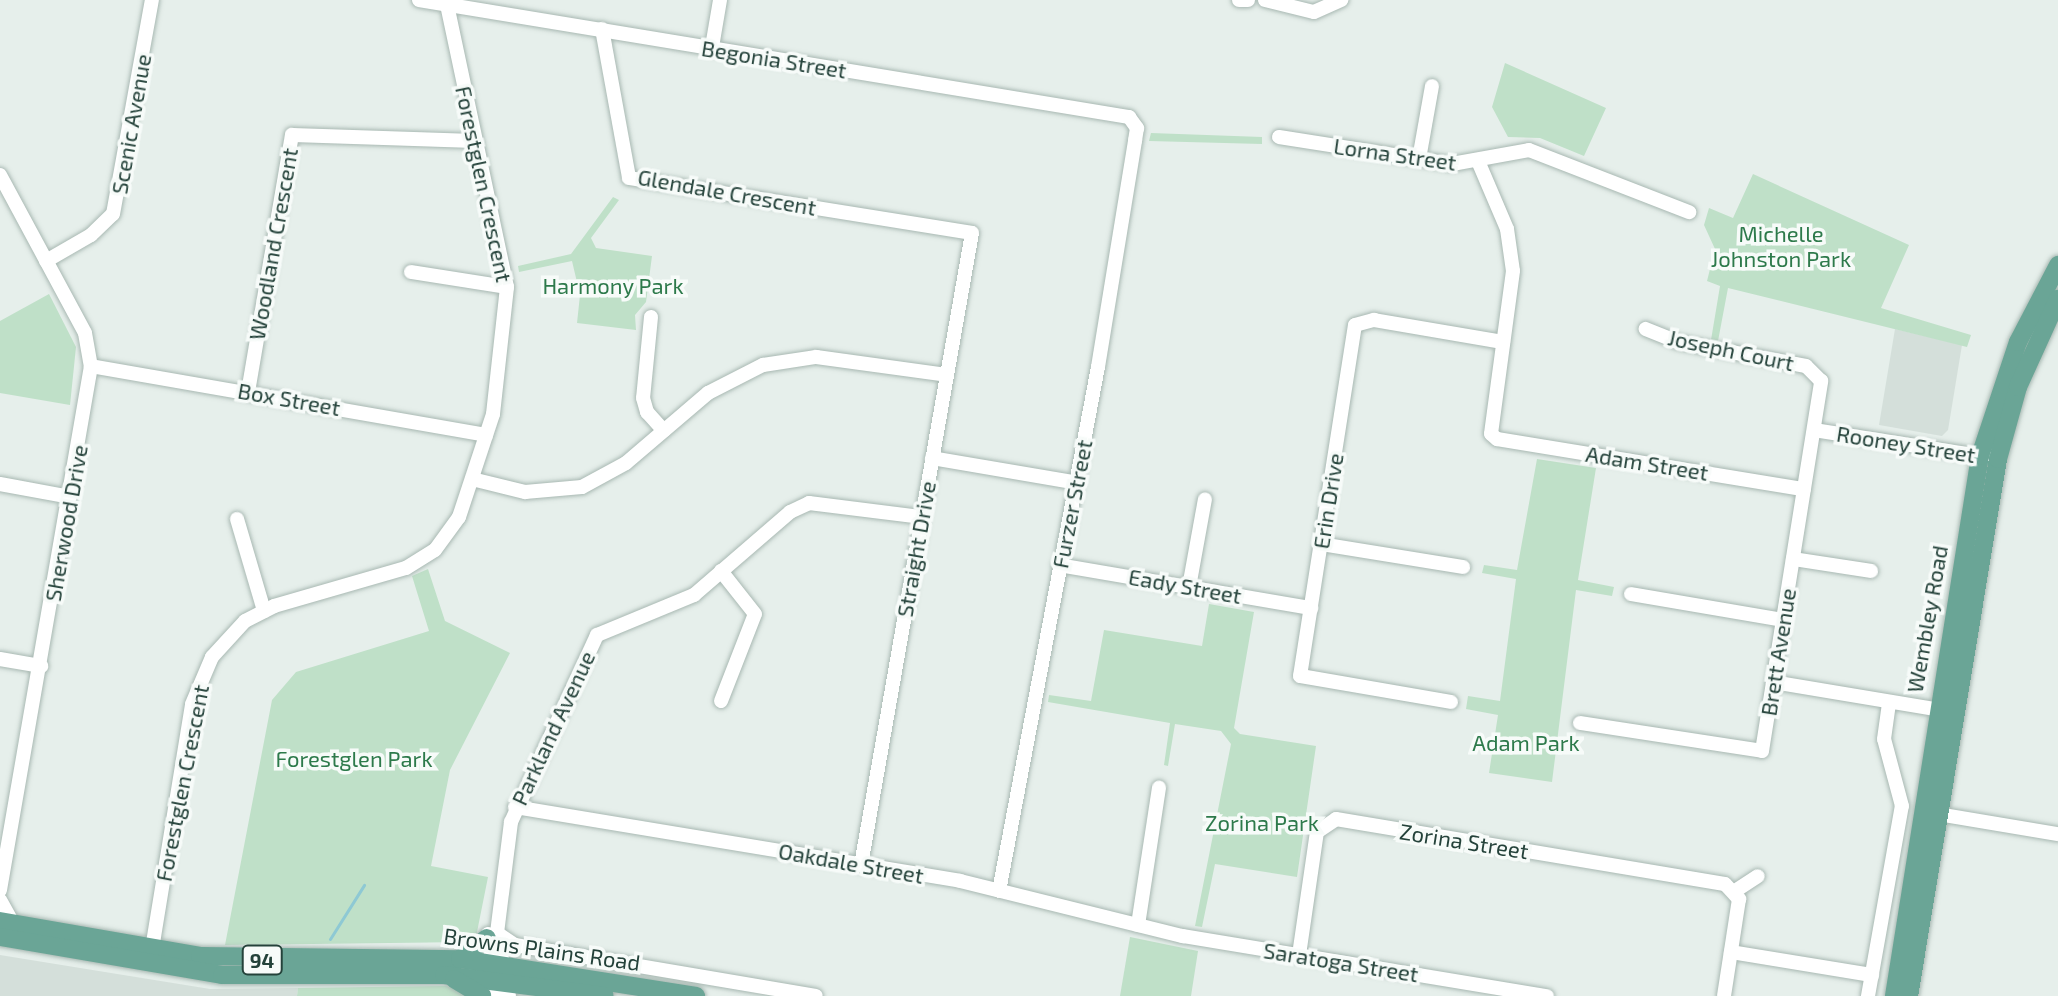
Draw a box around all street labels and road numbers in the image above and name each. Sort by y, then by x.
street label: Begonia Street [700,35,848,83]
street label: Scenic Avenue [106,52,156,196]
street label: Forestglen Crescent [450,84,518,284]
street label: Lorna Street [1332,132,1458,176]
street label: Woodland Crescent [243,146,303,342]
street label: Glendale Crescent [636,163,818,221]
street label: Joseph Court [1666,324,1796,376]
street label: Box Street [236,377,342,421]
street label: Rooney Street [1834,420,1978,468]
street label: Furzer Street [1047,437,1097,571]
street label: Adam Street [1584,440,1710,486]
street label: Sherwood Drive [39,443,93,603]
street label: Erin Drive [1307,451,1349,551]
street label: Straight Drive [891,479,941,619]
street label: Wembley Road [1901,543,1953,695]
street label: Eady Street [1126,563,1244,609]
street label: Brett Avenue [1755,586,1801,718]
street label: Parkland Avenue [506,646,600,810]
street label: Forestglen Crescent [150,682,214,884]
street label: Zorina Street [1398,818,1530,864]
street label: Oakdale Street [776,837,926,889]
street label: Browns Plains Road [442,922,642,976]
street label: Saratoga Street [1262,937,1420,987]
road number: 94 [240,944,284,976]

